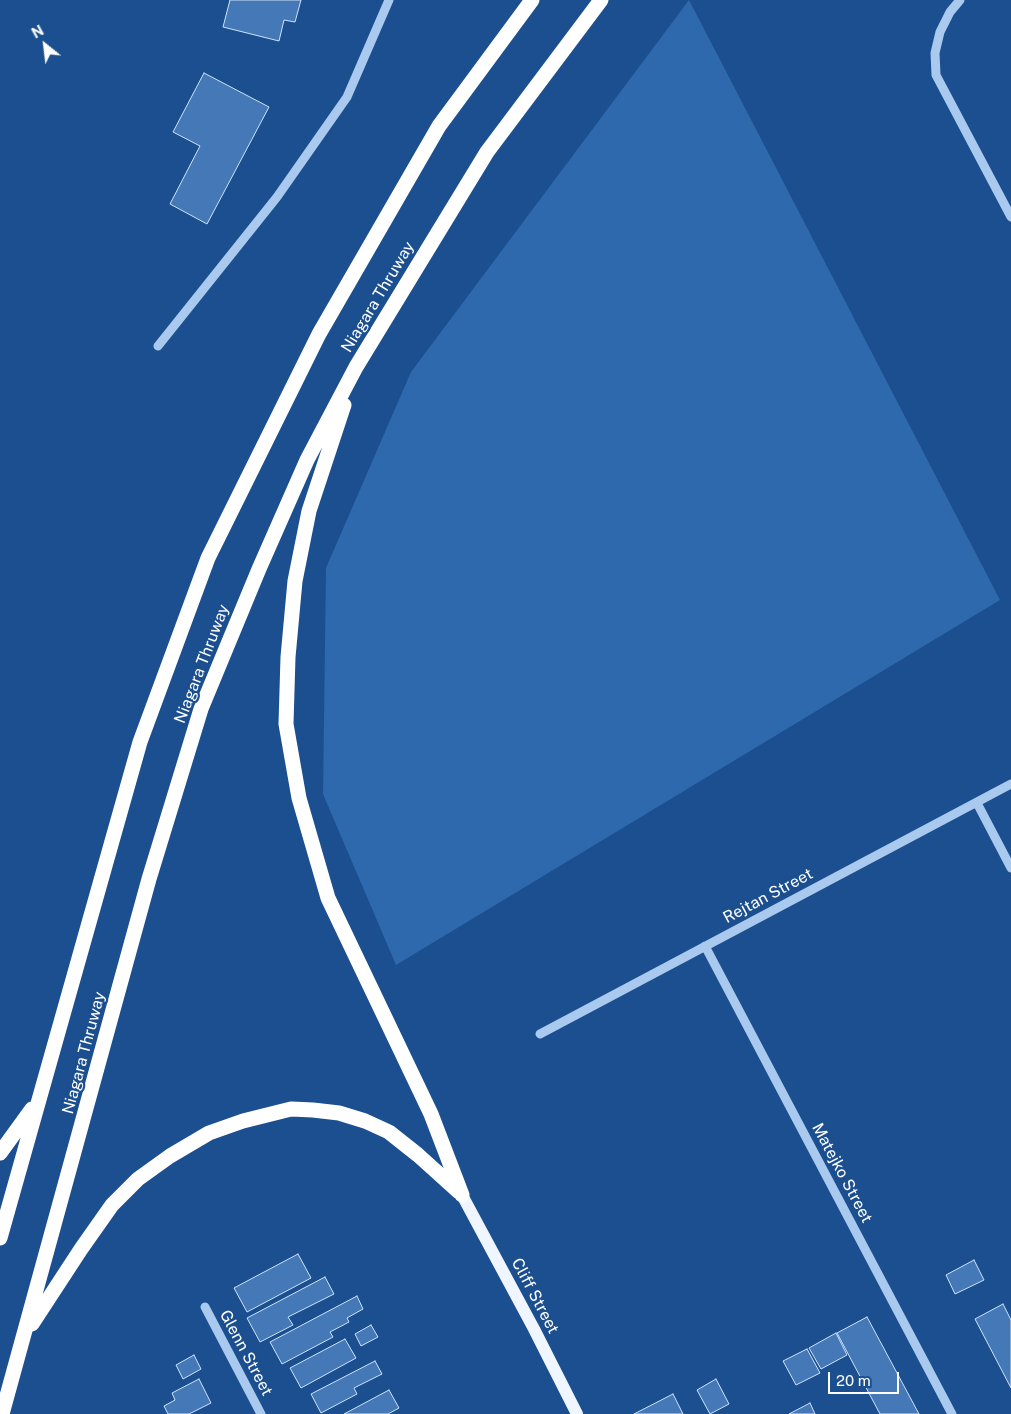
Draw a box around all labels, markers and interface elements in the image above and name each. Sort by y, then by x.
north arrow [20,20,70,70]
text: N [29,22,46,42]
street label: Niagara Thruway [337,238,419,356]
street label: Niagara Thruway [170,602,234,726]
street label: Rejtan Street [720,864,816,928]
street label: Niagara Thruway [58,990,110,1116]
street label: Matejko Street [808,1120,876,1226]
street label: Cliff Street [507,1255,563,1337]
street label: Glenn Street [215,1307,277,1399]
scale bar [831,1362,902,1394]
text: 20 m [836,1372,871,1389]

